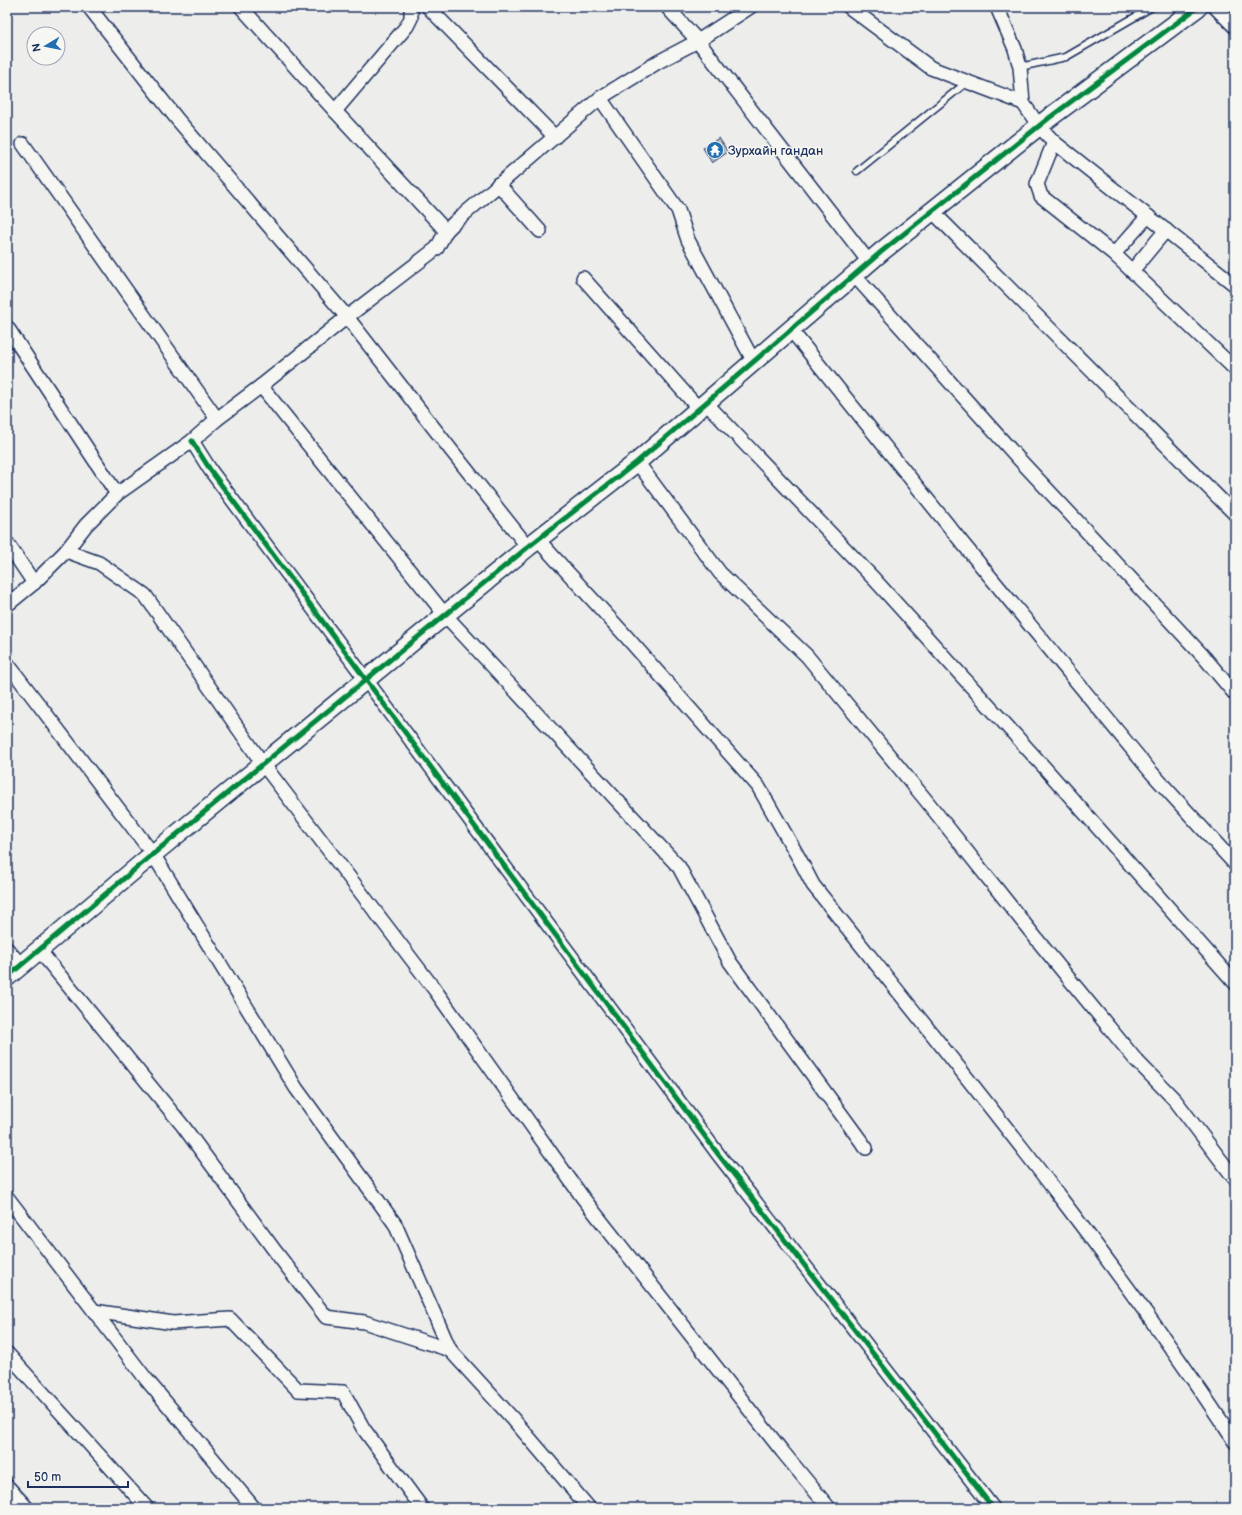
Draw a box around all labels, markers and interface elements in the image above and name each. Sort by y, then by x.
north arrow [26,26,66,66]
text: N [30,42,44,53]
temple icon: Зурхайн гандан [705,140,725,160]
place label: Зурхайн гандан [728,143,823,159]
scale bar [28,1463,128,1489]
text: 50 m [34,1470,61,1485]

